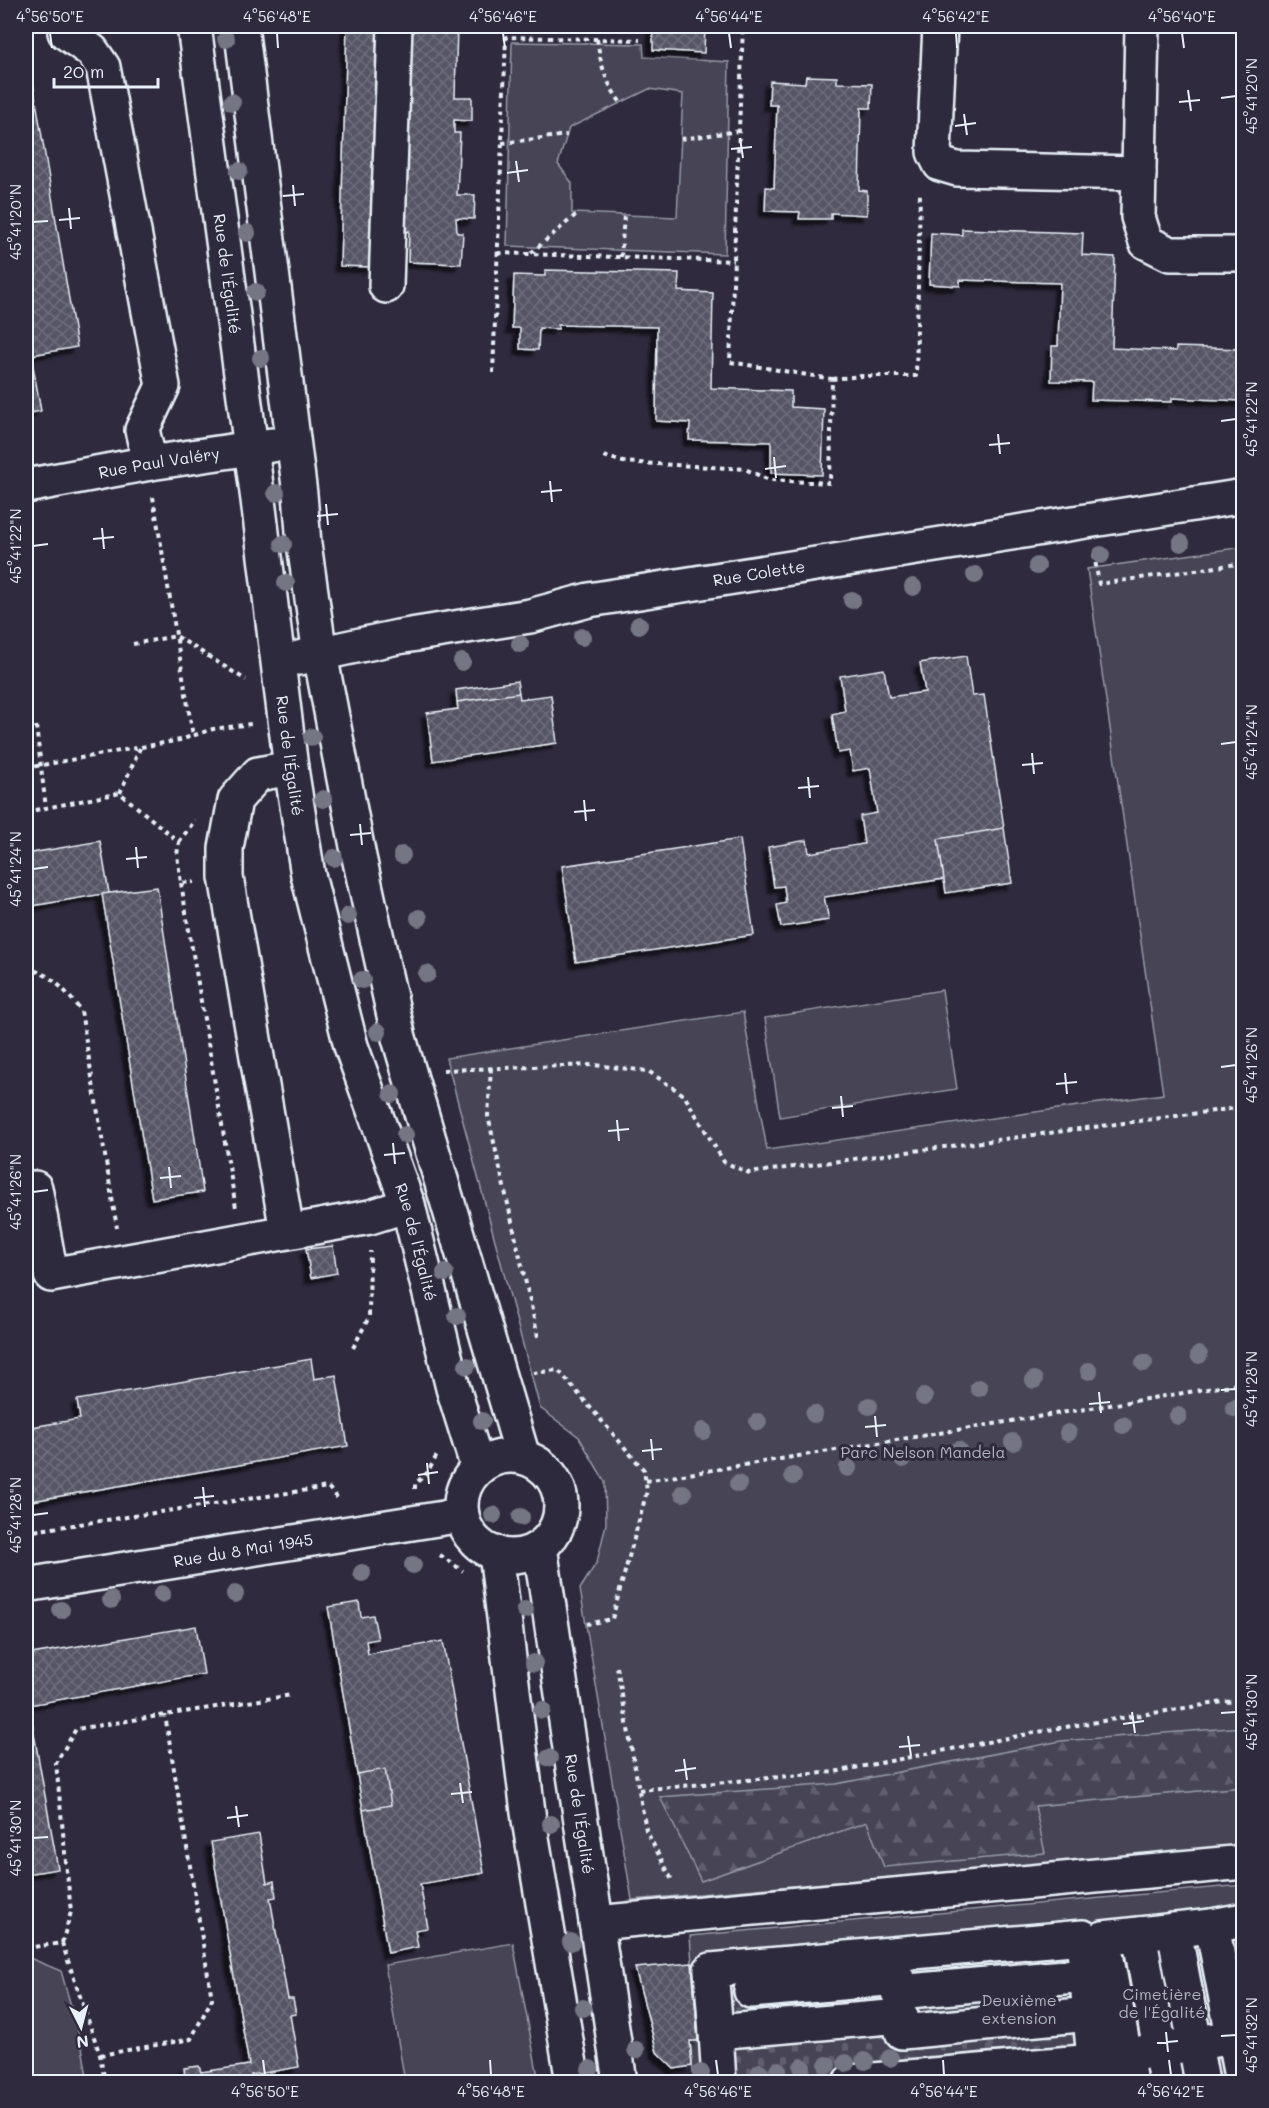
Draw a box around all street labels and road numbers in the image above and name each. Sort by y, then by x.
street label: Rue de l'Égalité [209,212,246,335]
street label: Rue Paul Valéry [97,442,221,482]
street label: Rue Colette [711,555,806,590]
street label: Rue de l'Égalité [272,694,309,817]
street label: Rue de l'Égalité [391,1180,442,1303]
street label: Rue du 8 Mai 1945 [172,1528,314,1571]
street label: Rue de l'Égalité [561,1753,600,1875]

